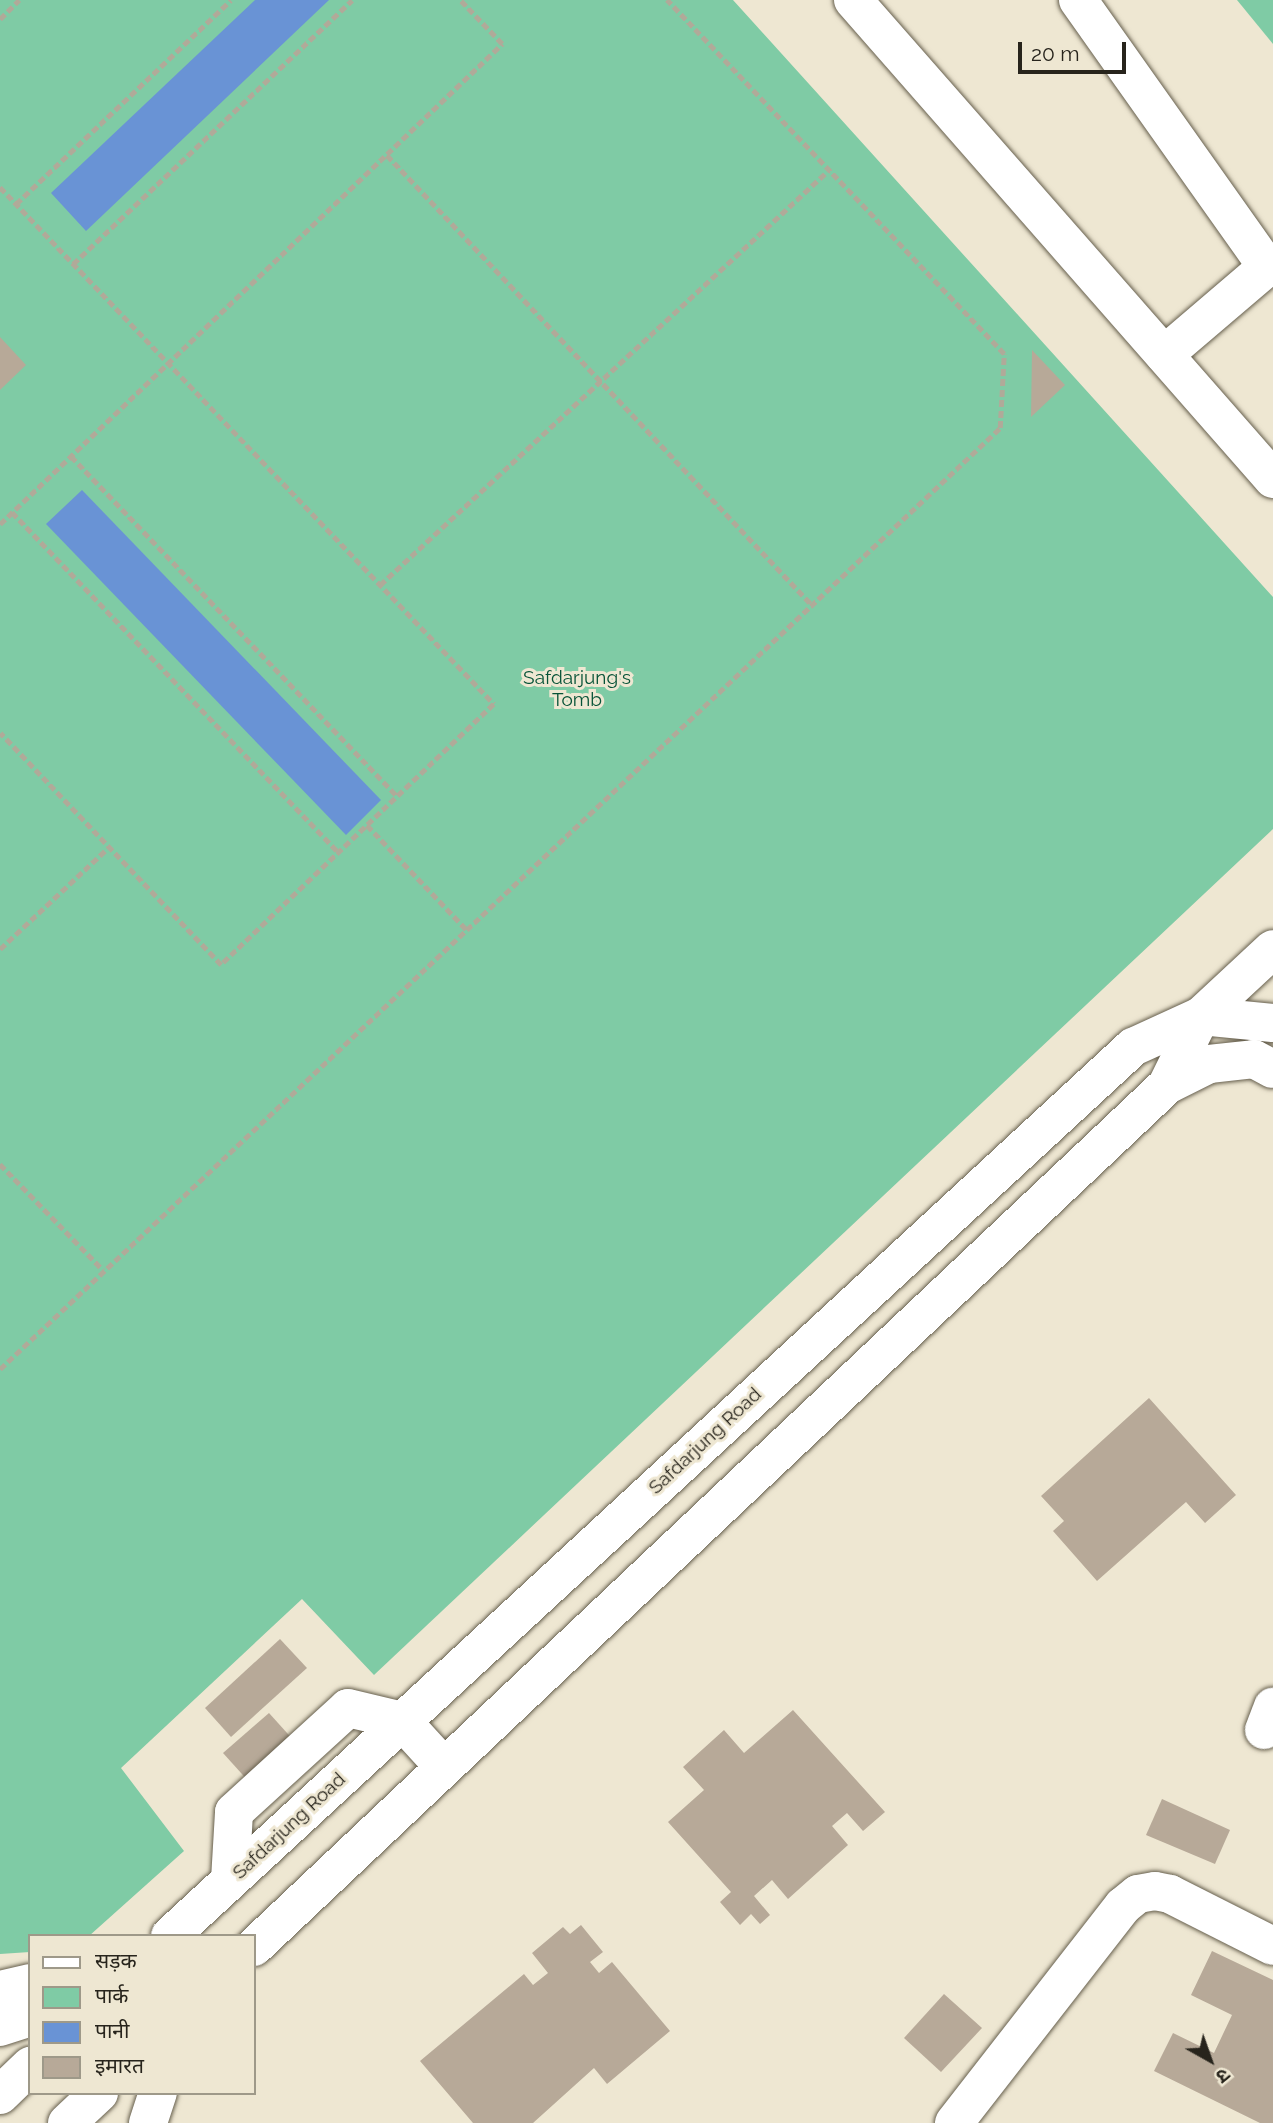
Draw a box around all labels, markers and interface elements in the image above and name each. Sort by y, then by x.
scale bar [1021,28,1130,72]
text: 20 m [1031,41,1079,66]
park label: Safdarjung's Tomb [523,667,631,711]
street label: Safdarjung Road [644,1383,766,1499]
street label: Safdarjung Road [228,1768,350,1884]
legend [28,1934,256,2095]
text: सड़क [95,1948,137,1973]
text: पार्क [95,1983,129,2008]
text: पानी [95,2018,129,2043]
north arrow [1175,2025,1245,2095]
text: इमारत [95,2053,144,2078]
text: उ [1212,2064,1235,2088]

